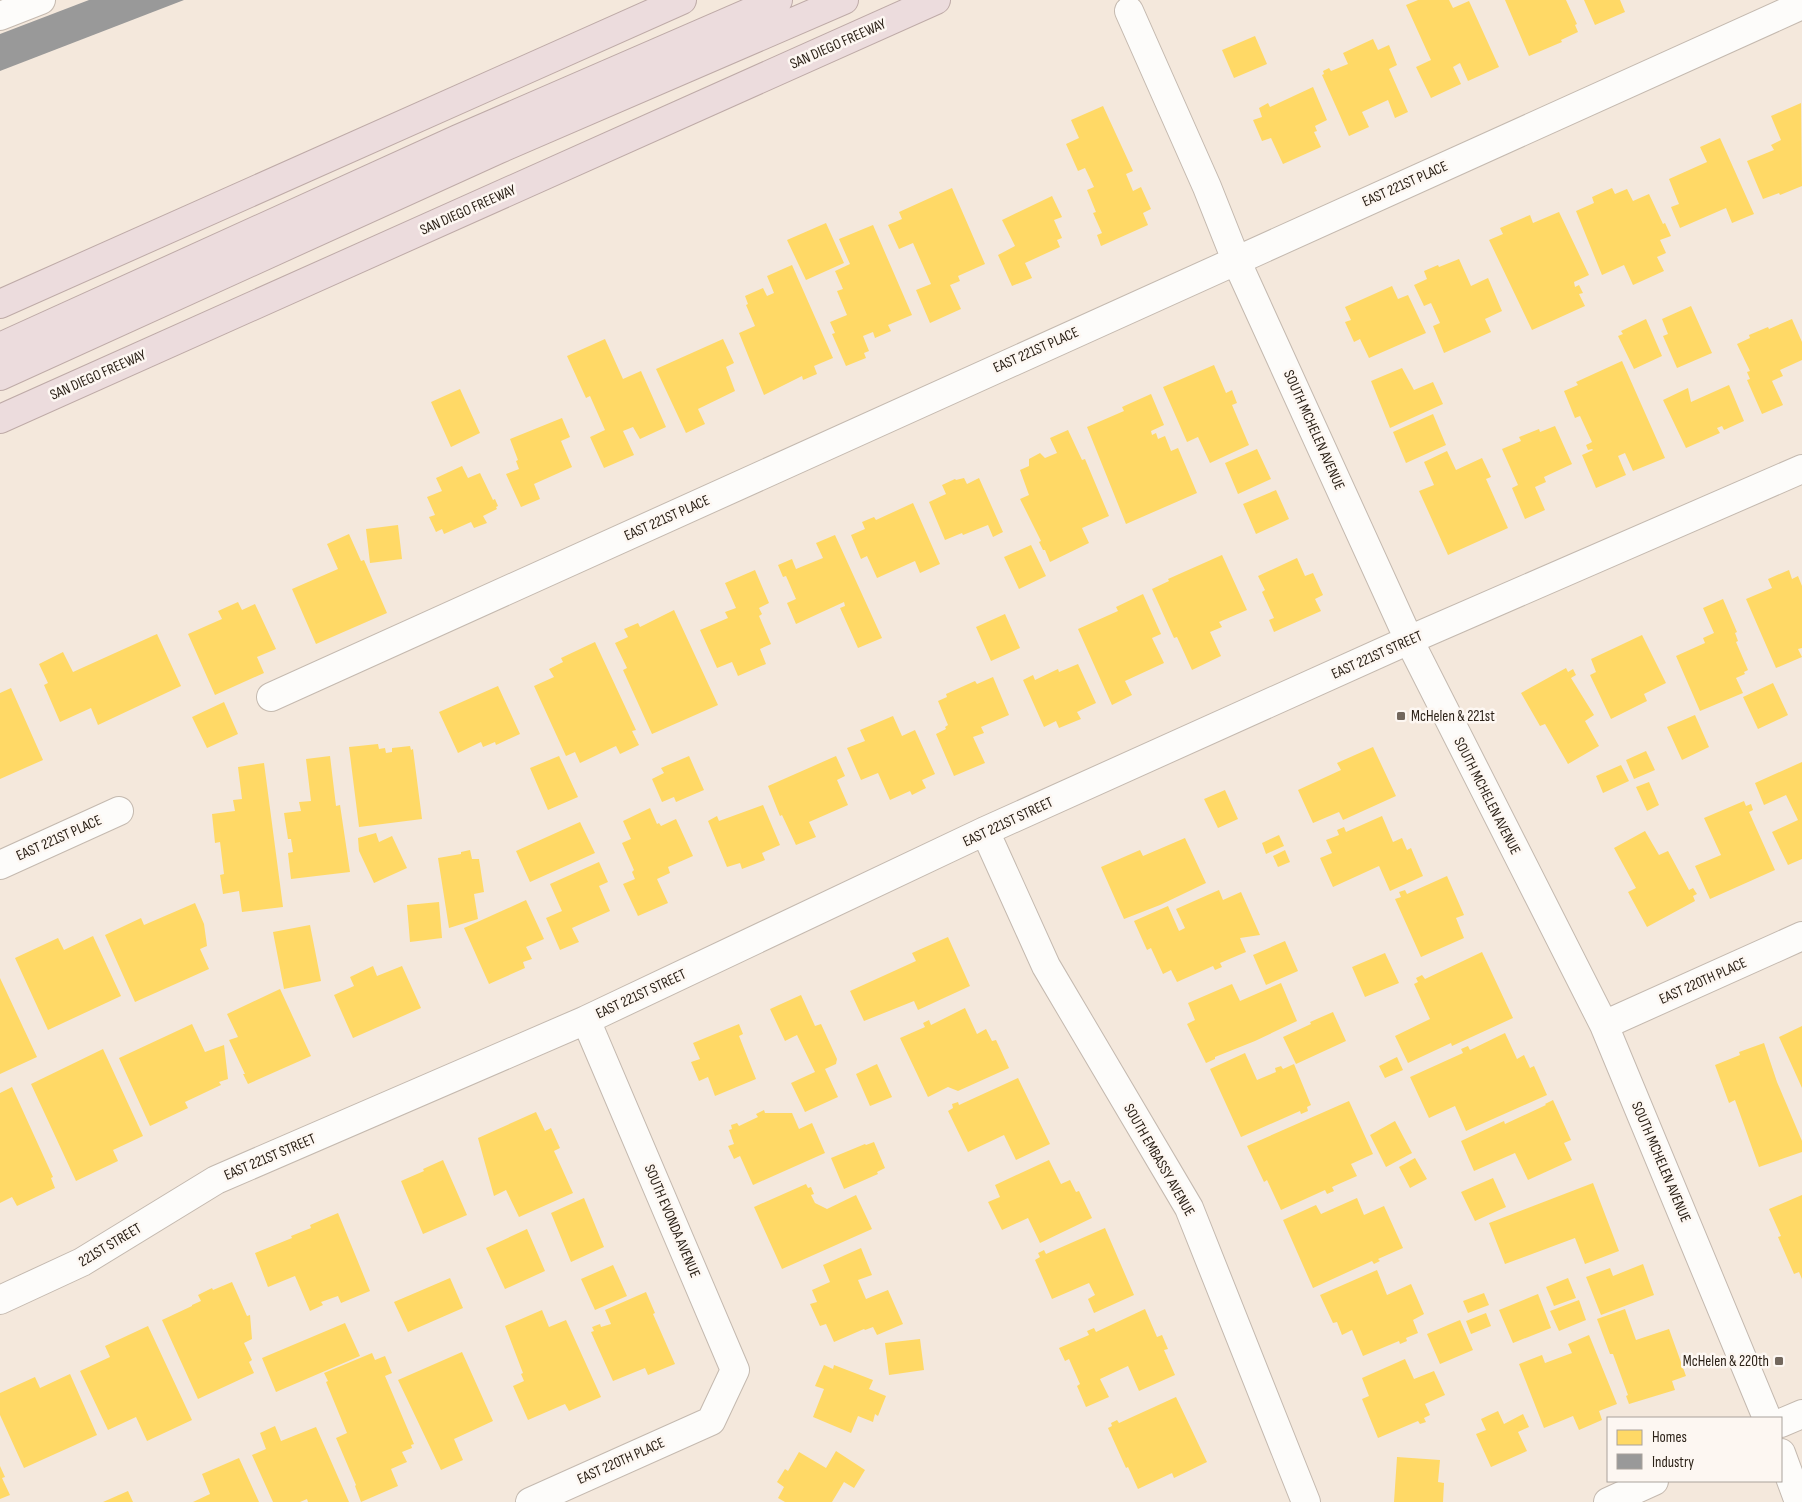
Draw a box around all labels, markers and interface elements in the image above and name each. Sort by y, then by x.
street label: SAN DIEGO FREEWAY [787,14,890,74]
street label: EAST 221ST PLACE [1359,157,1451,211]
street label: SAN DIEGO FREEWAY [417,180,520,240]
street label: EAST 221ST PLACE [990,323,1082,377]
street label: SAN DIEGO FREEWAY [47,345,150,405]
street label: SOUTH MCHELEN AVENUE [1279,367,1349,493]
street label: EAST 221ST PLACE [621,491,713,545]
street label: EAST 221ST STREET [1329,626,1425,684]
place label: McHelen & 221st [1411,707,1495,726]
marker: McHelen & 221st [1395,710,1407,722]
street label: SOUTH MCHELEN AVENUE [1449,734,1525,858]
street label: EAST 221ST STREET [960,793,1056,851]
street label: EAST 221ST PLACE [13,811,105,865]
street label: EAST 220TH PLACE [1656,953,1750,1009]
street label: EAST 221ST STREET [593,965,689,1023]
street label: SOUTH MCHELEN AVENUE [1627,1099,1695,1225]
street label: SOUTH EMBASSY AVENUE [1119,1100,1199,1220]
street label: EAST 221ST STREET [221,1129,319,1185]
street label: SOUTH EVONDA AVENUE [640,1161,704,1281]
street label: 221ST STREET [75,1219,145,1271]
place label: McHelen & 220th [1683,1352,1769,1371]
marker: McHelen & 220th [1773,1355,1785,1367]
legend [1607,1417,1782,1482]
text: Homes [1652,1428,1687,1447]
street label: EAST 220TH PLACE [574,1433,668,1489]
text: Industry [1652,1453,1694,1472]

